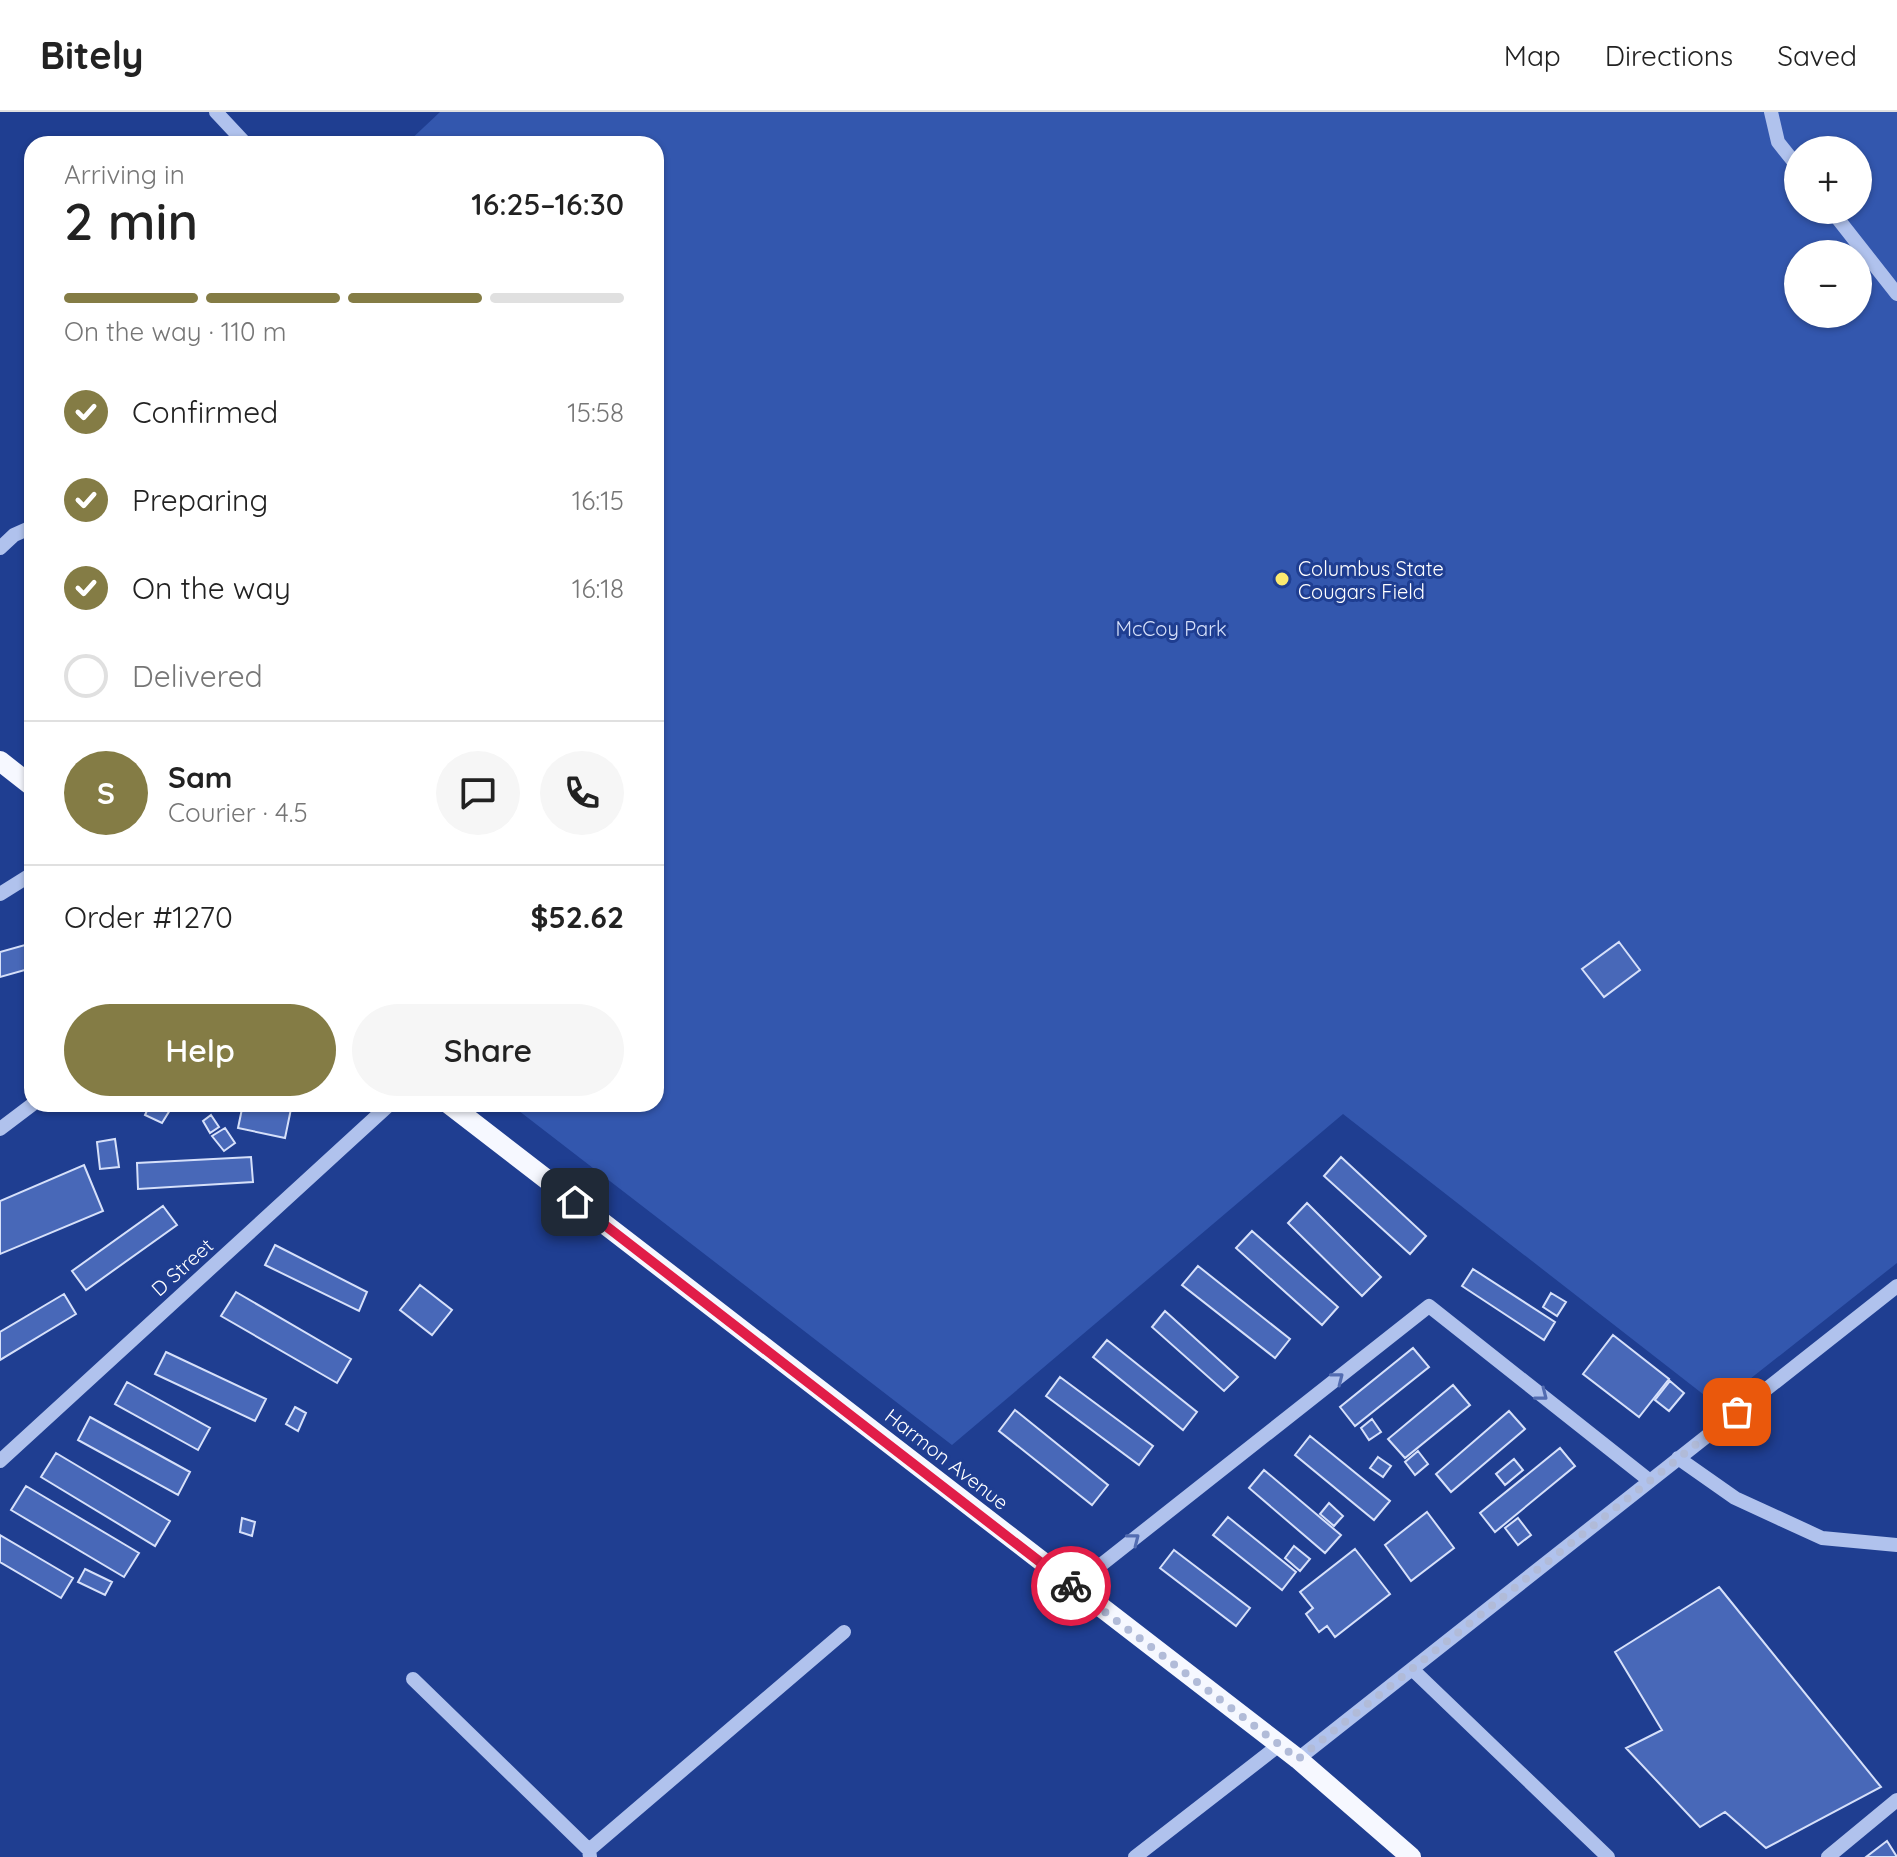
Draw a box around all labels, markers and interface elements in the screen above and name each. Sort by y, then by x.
text: Bitely [40,31,144,79]
text: Map [1504,38,1561,73]
text: Directions [1605,38,1733,73]
text: Saved [1777,38,1857,73]
map controls [1784,136,1872,328]
button: + [1784,136,1872,224]
text: Arriving in [64,158,185,191]
text: 16:25–16:30 [471,185,624,223]
text: 2 min [64,188,198,253]
button: − [1784,240,1872,328]
text: On the way · 110 m [64,315,286,348]
icon: check [64,390,108,434]
text: Confirmed [132,393,278,431]
text: 15:58 [567,396,624,429]
icon: check [64,478,108,522]
text: Preparing [132,481,268,519]
text: 16:15 [572,484,624,517]
place label: Columbus State Cougars Field [1298,556,1444,604]
icon: check [64,566,108,610]
text: On the way [132,569,291,607]
marker: Columbus State Cougars Field [1273,570,1291,588]
text: 16:18 [572,572,624,605]
park label: McCoy Park [1115,616,1227,641]
text: Delivered [132,657,263,695]
button: chat [436,751,520,835]
button: phone [540,751,624,835]
text: Sam [168,758,232,796]
text: S [97,774,115,812]
text: Courier · 4.5 [168,796,308,829]
text: Order #1270 [64,898,233,936]
text: $52.62 [531,898,624,936]
button: Help [64,1004,336,1096]
button: Share [352,1004,624,1096]
pin [541,1168,609,1236]
icon: home [553,1180,597,1224]
street label: D Street [146,1233,218,1301]
one-way arrow [1329,1373,1344,1387]
pin [1703,1378,1771,1446]
one-way arrow [1533,1386,1548,1400]
icon: bag [1715,1390,1759,1434]
street label: Harmon Avenue [880,1403,1014,1515]
one-way arrow [1125,1534,1140,1548]
courier [1031,1546,1111,1626]
icon: bike [1049,1564,1093,1608]

